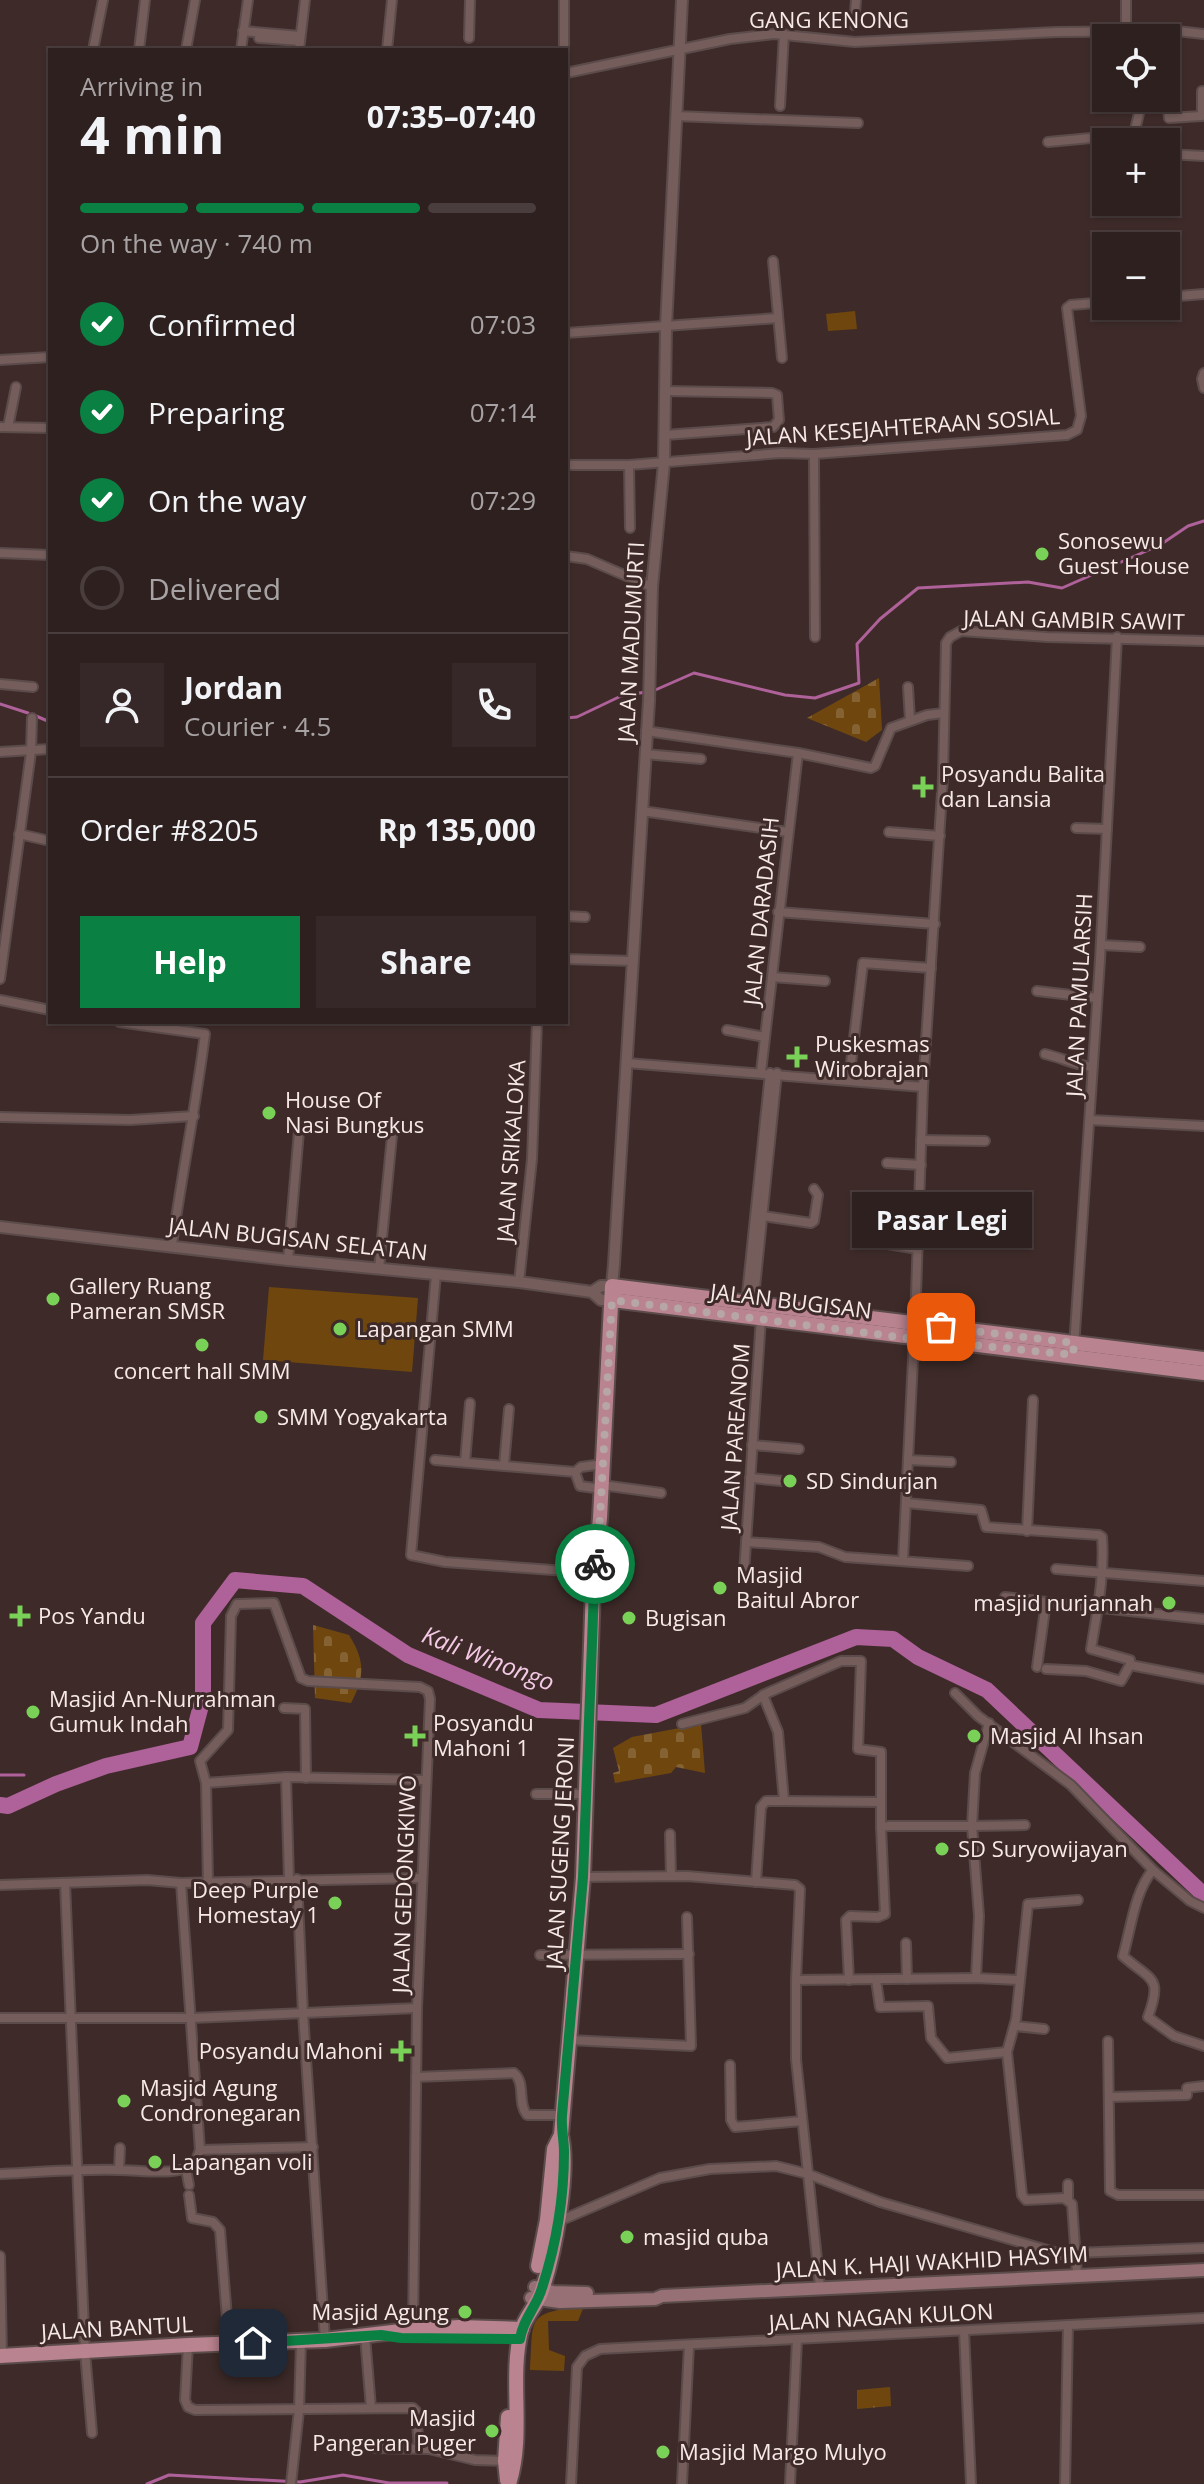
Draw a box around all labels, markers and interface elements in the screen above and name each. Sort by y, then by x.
street label: GANG KENONG [749,4,909,34]
map controls [1092,24,1180,320]
button: locate [1092,24,1180,112]
text: Arriving in [80,68,203,104]
text: 07:35–07:40 [367,96,536,137]
text: 4 min [80,98,224,169]
button: + [1092,128,1180,216]
text: On the way · 740 m [80,225,313,261]
button: − [1092,232,1180,320]
icon: check [80,302,124,346]
text: Confirmed [148,304,296,345]
text: 07:03 [470,306,536,342]
icon: check [80,390,124,434]
text: Preparing [148,392,285,433]
text: 07:14 [470,394,536,430]
street label: JALAN KESEJAHTERAAN SOSIAL [743,400,1061,452]
icon: check [80,478,124,522]
text: On the way [148,480,306,521]
text: 07:29 [470,482,536,518]
place label: Sonosewu Guest House [1058,525,1190,580]
street label: JALAN MADUMURTI [610,541,650,745]
marker: Sonosewu Guest House [1033,545,1051,563]
text: Delivered [148,568,281,609]
street label: JALAN GAMBIR SAWIT [961,602,1185,636]
button: person [80,663,164,747]
button: phone [452,663,536,747]
text: Jordan [184,667,283,708]
text: Courier · 4.5 [184,708,331,744]
place label: Posyandu Balita dan Lansia [941,758,1105,813]
marker: Posyandu Balita dan Lansia [912,776,934,798]
text: Order #8205 [80,809,259,850]
text: Rp 135,000 [378,809,536,850]
street label: JALAN DARADASIH [735,815,785,1009]
street label: JALAN PAMULARSIH [1058,892,1098,1100]
button: Help [80,916,300,1008]
button: Share [316,916,536,1008]
place label: Puskesmas Wirobrajan [815,1028,930,1083]
marker: Puskesmas Wirobrajan [786,1046,808,1068]
street label: JALAN SRIKALOKA [489,1059,531,1245]
place label: House Of Nasi Bungkus [285,1084,424,1139]
marker: House Of Nasi Bungkus [260,1104,278,1122]
callout: Pasar Legi [851,1191,1031,1247]
text: Pasar Legi [876,1202,1008,1238]
street label: JALAN BUGISAN SELATAN [165,1209,429,1267]
place label: Gallery Ruang Pameran SMSR [69,1270,226,1325]
street label: JALAN BUGISAN [707,1275,874,1325]
marker: Gallery Ruang Pameran SMSR [44,1290,62,1308]
pin [907,1293,975,1361]
icon: bag [919,1305,963,1349]
place label: Lapangan SMM [356,1313,514,1343]
marker: Lapangan SMM [331,1320,349,1338]
marker: concert hall SMM [193,1336,211,1354]
street label: JALAN PAREANOM [712,1342,756,1534]
place label: concert hall SMM [114,1355,290,1385]
place label: SMM Yogyakarta [277,1401,448,1431]
marker: SMM Yogyakarta [252,1408,270,1426]
place label: SD Sindurjan [806,1465,938,1495]
marker: SD Sindurjan [781,1472,799,1490]
courier [555,1524,635,1604]
icon: bike [573,1542,617,1586]
place label: Masjid Baitul Abror [736,1559,859,1614]
marker: Masjid Baitul Abror [711,1579,729,1597]
place label: masjid nurjannah [973,1587,1153,1617]
marker: masjid nurjannah [1160,1594,1178,1612]
place label: Pos Yandu [38,1600,146,1630]
place label: Bugisan [645,1602,726,1632]
marker: Pos Yandu [9,1605,31,1627]
marker: Bugisan [620,1609,638,1627]
water label: Kali Winongo [418,1617,559,1698]
place label: Masjid An-Nurrahman Gumuk Indah [49,1683,276,1738]
marker: Masjid An-Nurrahman Gumuk Indah [24,1703,42,1721]
place label: Posyandu Mahoni 1 [433,1707,534,1762]
place label: Masjid Al Ihsan [990,1720,1144,1750]
marker: Posyandu Mahoni 1 [404,1725,426,1747]
marker: Masjid Al Ihsan [965,1727,983,1745]
street label: JALAN SUGENG JERONI [538,1736,580,1972]
street label: JALAN GEDONGKIWO [384,1774,422,1996]
place label: SD Suryowijayan [958,1833,1128,1863]
marker: SD Suryowijayan [933,1840,951,1858]
place label: Deep Purple Homestay 1 [192,1874,319,1929]
marker: Deep Purple Homestay 1 [326,1894,344,1912]
place label: Posyandu Mahoni [199,2035,383,2065]
marker: Posyandu Mahoni [390,2040,412,2062]
place label: Masjid Agung Condronegaran [140,2072,301,2127]
marker: Masjid Agung Condronegaran [115,2092,133,2110]
place label: Lapangan voli [171,2146,313,2176]
marker: Lapangan voli [146,2153,164,2171]
place label: masjid quba [643,2221,769,2251]
marker: masjid quba [618,2228,636,2246]
street label: JALAN K. HAJI WAKHID HASYIM [773,2238,1089,2284]
street label: JALAN NAGAN KULON [766,2295,994,2337]
place label: Masjid Agung [311,2296,449,2326]
marker: Masjid Agung [456,2303,474,2321]
street label: JALAN BANTUL [38,2308,194,2346]
pin [219,2309,287,2377]
icon: home [231,2321,275,2365]
place label: Masjid Pangeran Puger [312,2402,476,2457]
marker: Masjid Pangeran Puger [483,2422,501,2440]
place label: Masjid Margo Mulyo [679,2436,887,2466]
marker: Masjid Margo Mulyo [654,2443,672,2461]

